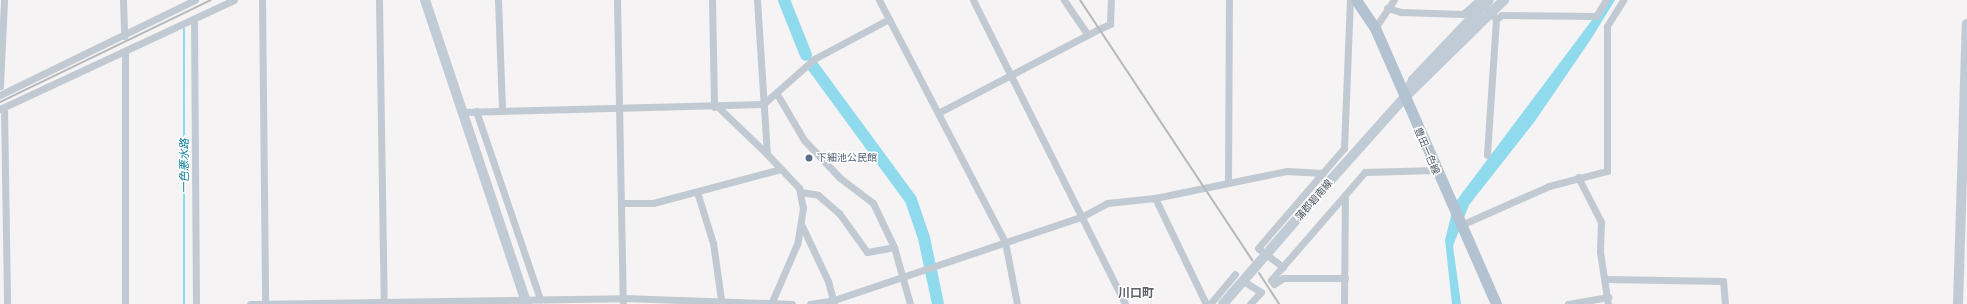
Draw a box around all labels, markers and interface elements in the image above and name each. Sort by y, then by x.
street label: 豊田一色線 [1412,126,1442,176]
water label: 一色悪水路 [177,139,191,193]
place label: 下細池公民館 [817,152,877,164]
marker: 下細池公民館 [804,153,814,163]
street label: 蒲郡碧南線 [1293,177,1335,223]
district label: 川口町 [1118,286,1154,300]

